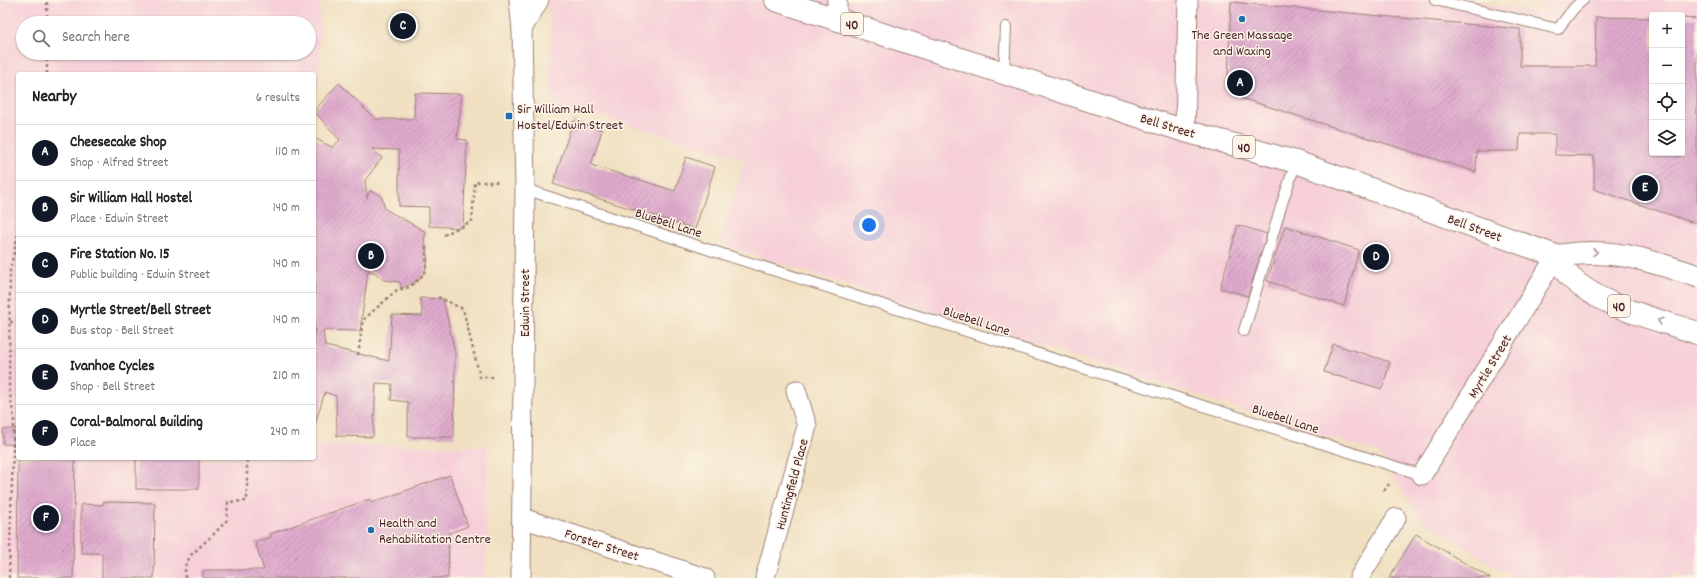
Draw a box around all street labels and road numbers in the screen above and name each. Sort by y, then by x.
road number: 40 [841,13,863,35]
street label: Bell Street [1137,109,1197,145]
road number: 40 [1233,136,1255,158]
street label: Bluebell Lane [632,204,704,244]
street label: Bell Street [1444,210,1504,248]
street label: Edwin Street [516,269,536,337]
road number: 40 [1608,295,1630,317]
street label: Bluebell Lane [940,302,1012,342]
street label: Myrtle Street [1464,331,1518,403]
street label: Bluebell Lane [1249,400,1321,440]
street label: Huntingfield Place [771,437,815,532]
street label: Forster Street [562,524,641,567]

